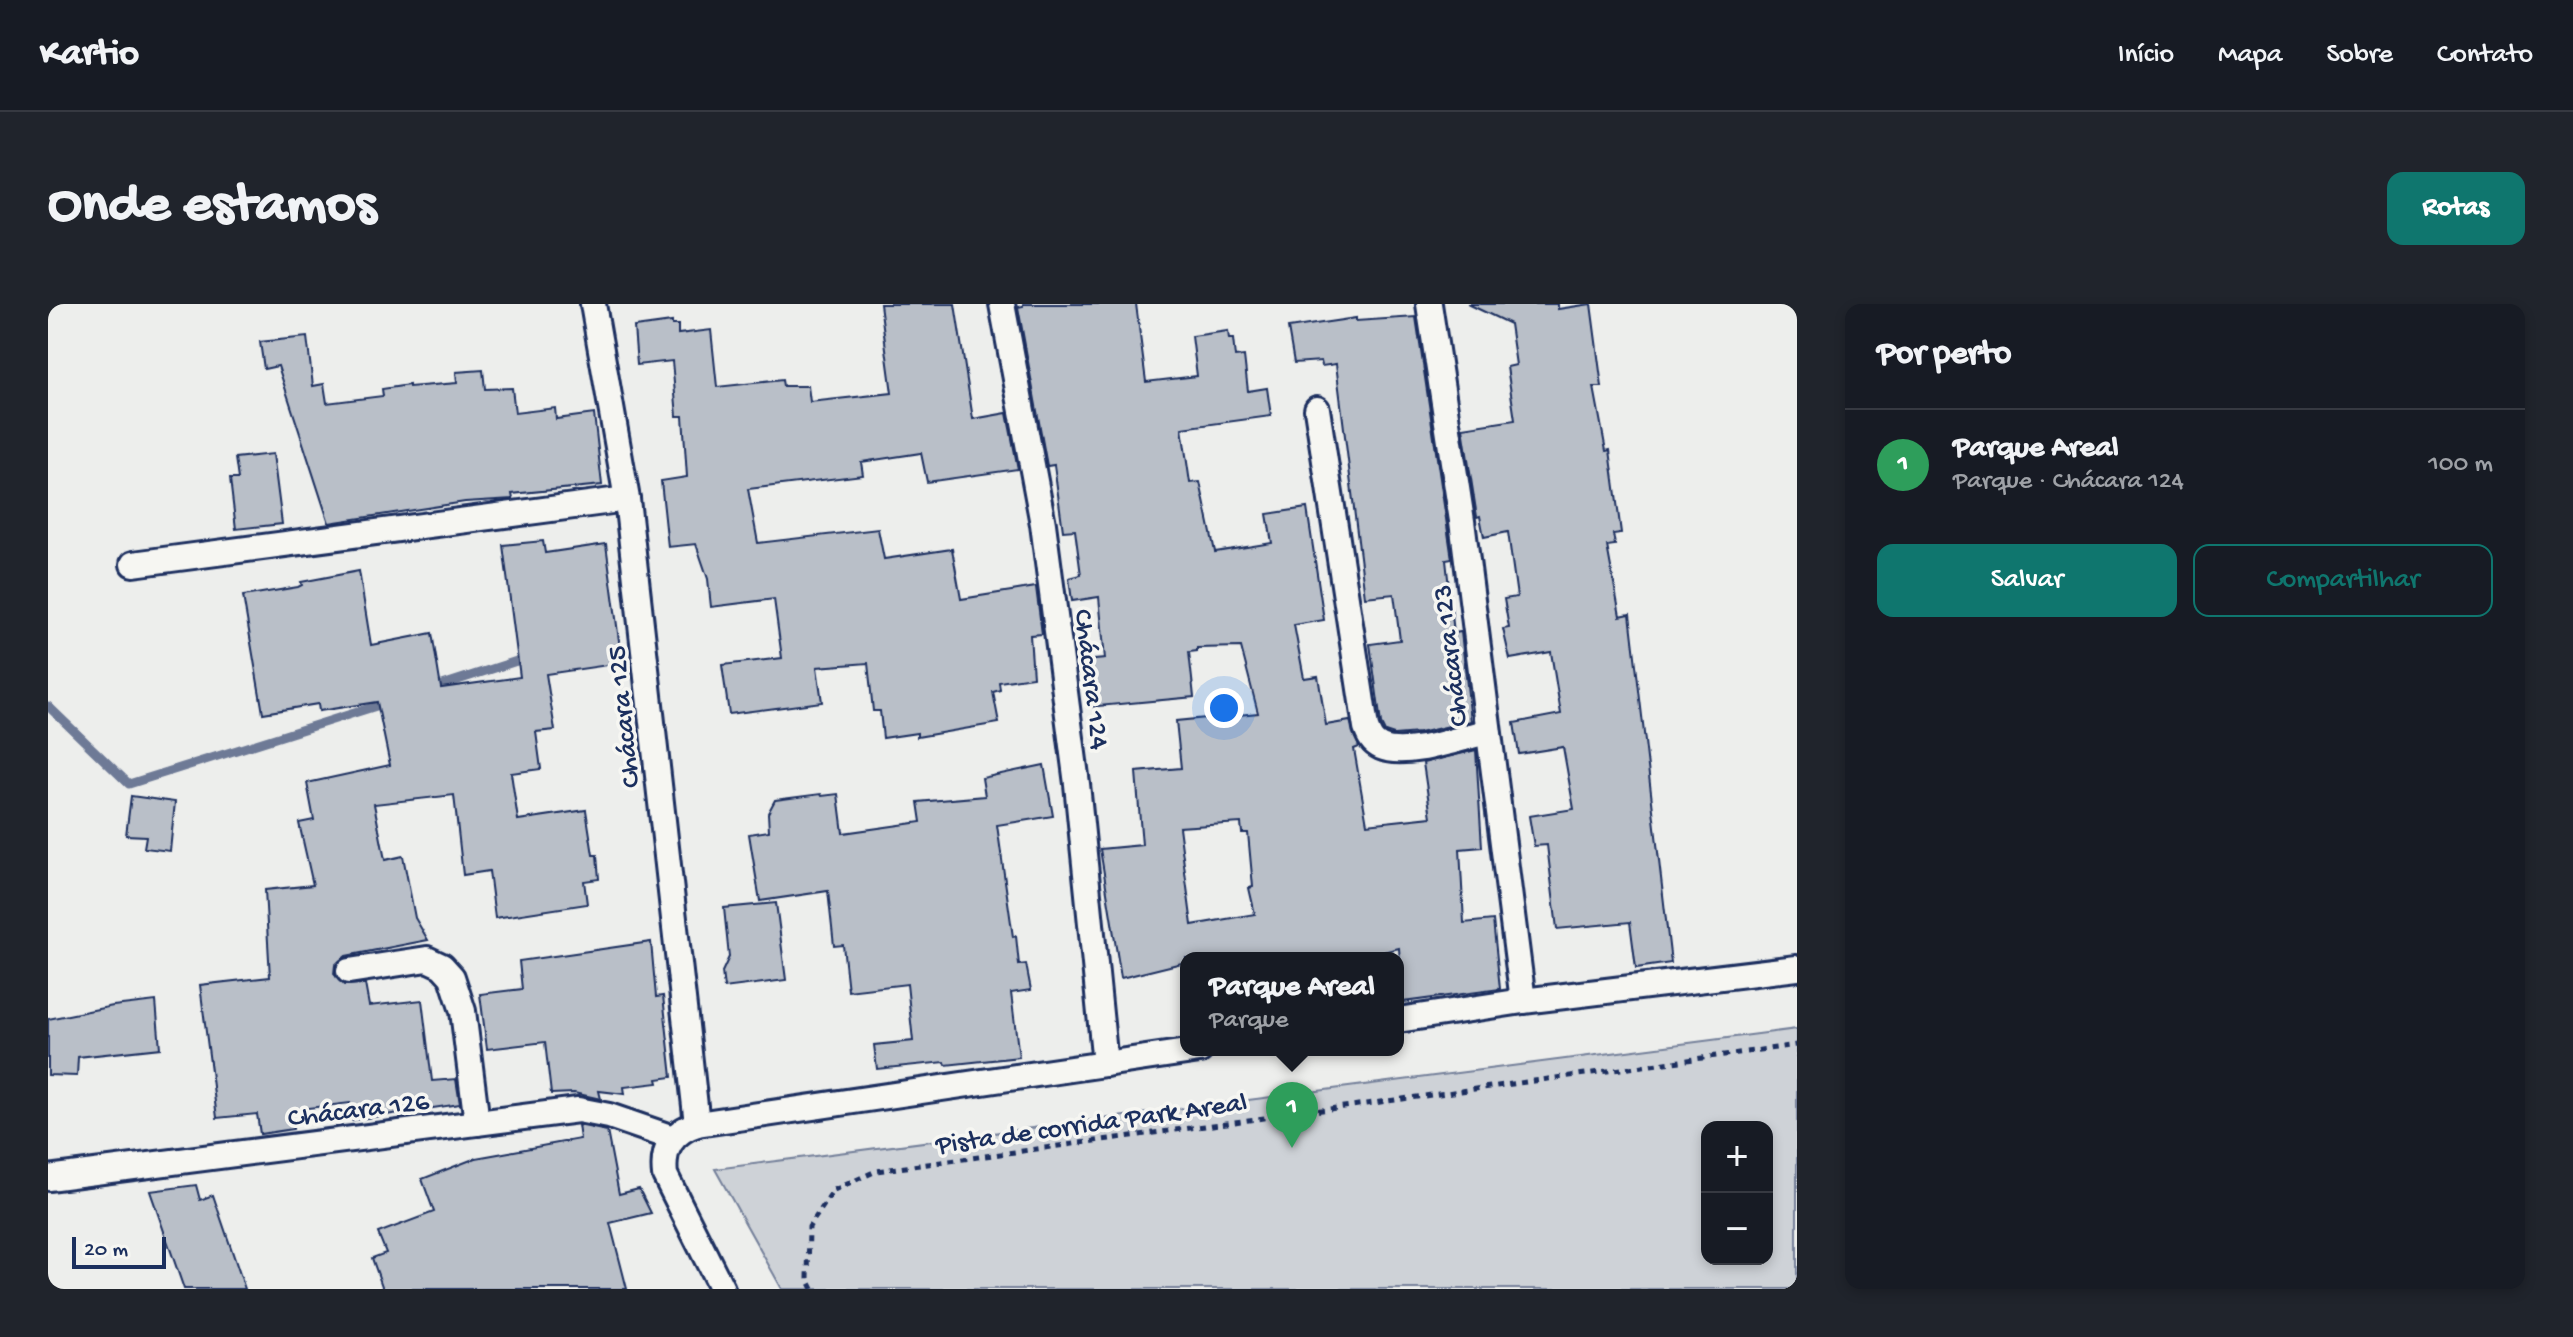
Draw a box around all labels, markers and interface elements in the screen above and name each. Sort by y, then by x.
text: Kartio [40,33,139,77]
text: Início [2118,39,2174,72]
text: Mapa [2218,39,2282,72]
text: Sobre [2326,39,2393,72]
text: Contato [2437,39,2533,72]
button: Rotas [2387,172,2525,245]
text: Onde estamos [48,175,376,241]
text: Por perto [1877,336,2011,376]
text: Parque Areal [1953,432,2119,467]
text: 1 [1898,450,1908,481]
text: 100 m [2428,450,2493,481]
text: Parque · Chácara 124 [1953,467,2184,498]
button: Salvar [1877,544,2177,617]
button: Compartilhar [2193,544,2493,617]
street label: Chácara 123 [1427,583,1478,728]
street label: Chácara 124 [1065,607,1115,752]
street label: Chácara 125 [602,644,649,789]
your location [1204,688,1244,728]
popup [1180,952,1404,1056]
text: Parque Areal [1209,971,1375,1006]
text: Parque [1209,1006,1288,1037]
pin: 1 [1266,1082,1318,1148]
street label: Chácara 126 [286,1086,432,1137]
street label: Pista de corrida Park Areal [933,1087,1249,1164]
map controls [1701,1121,1773,1265]
button: + [1701,1121,1773,1193]
button: − [1701,1193,1773,1265]
scale bar [72,1233,166,1269]
text: 20 m [84,1238,128,1264]

